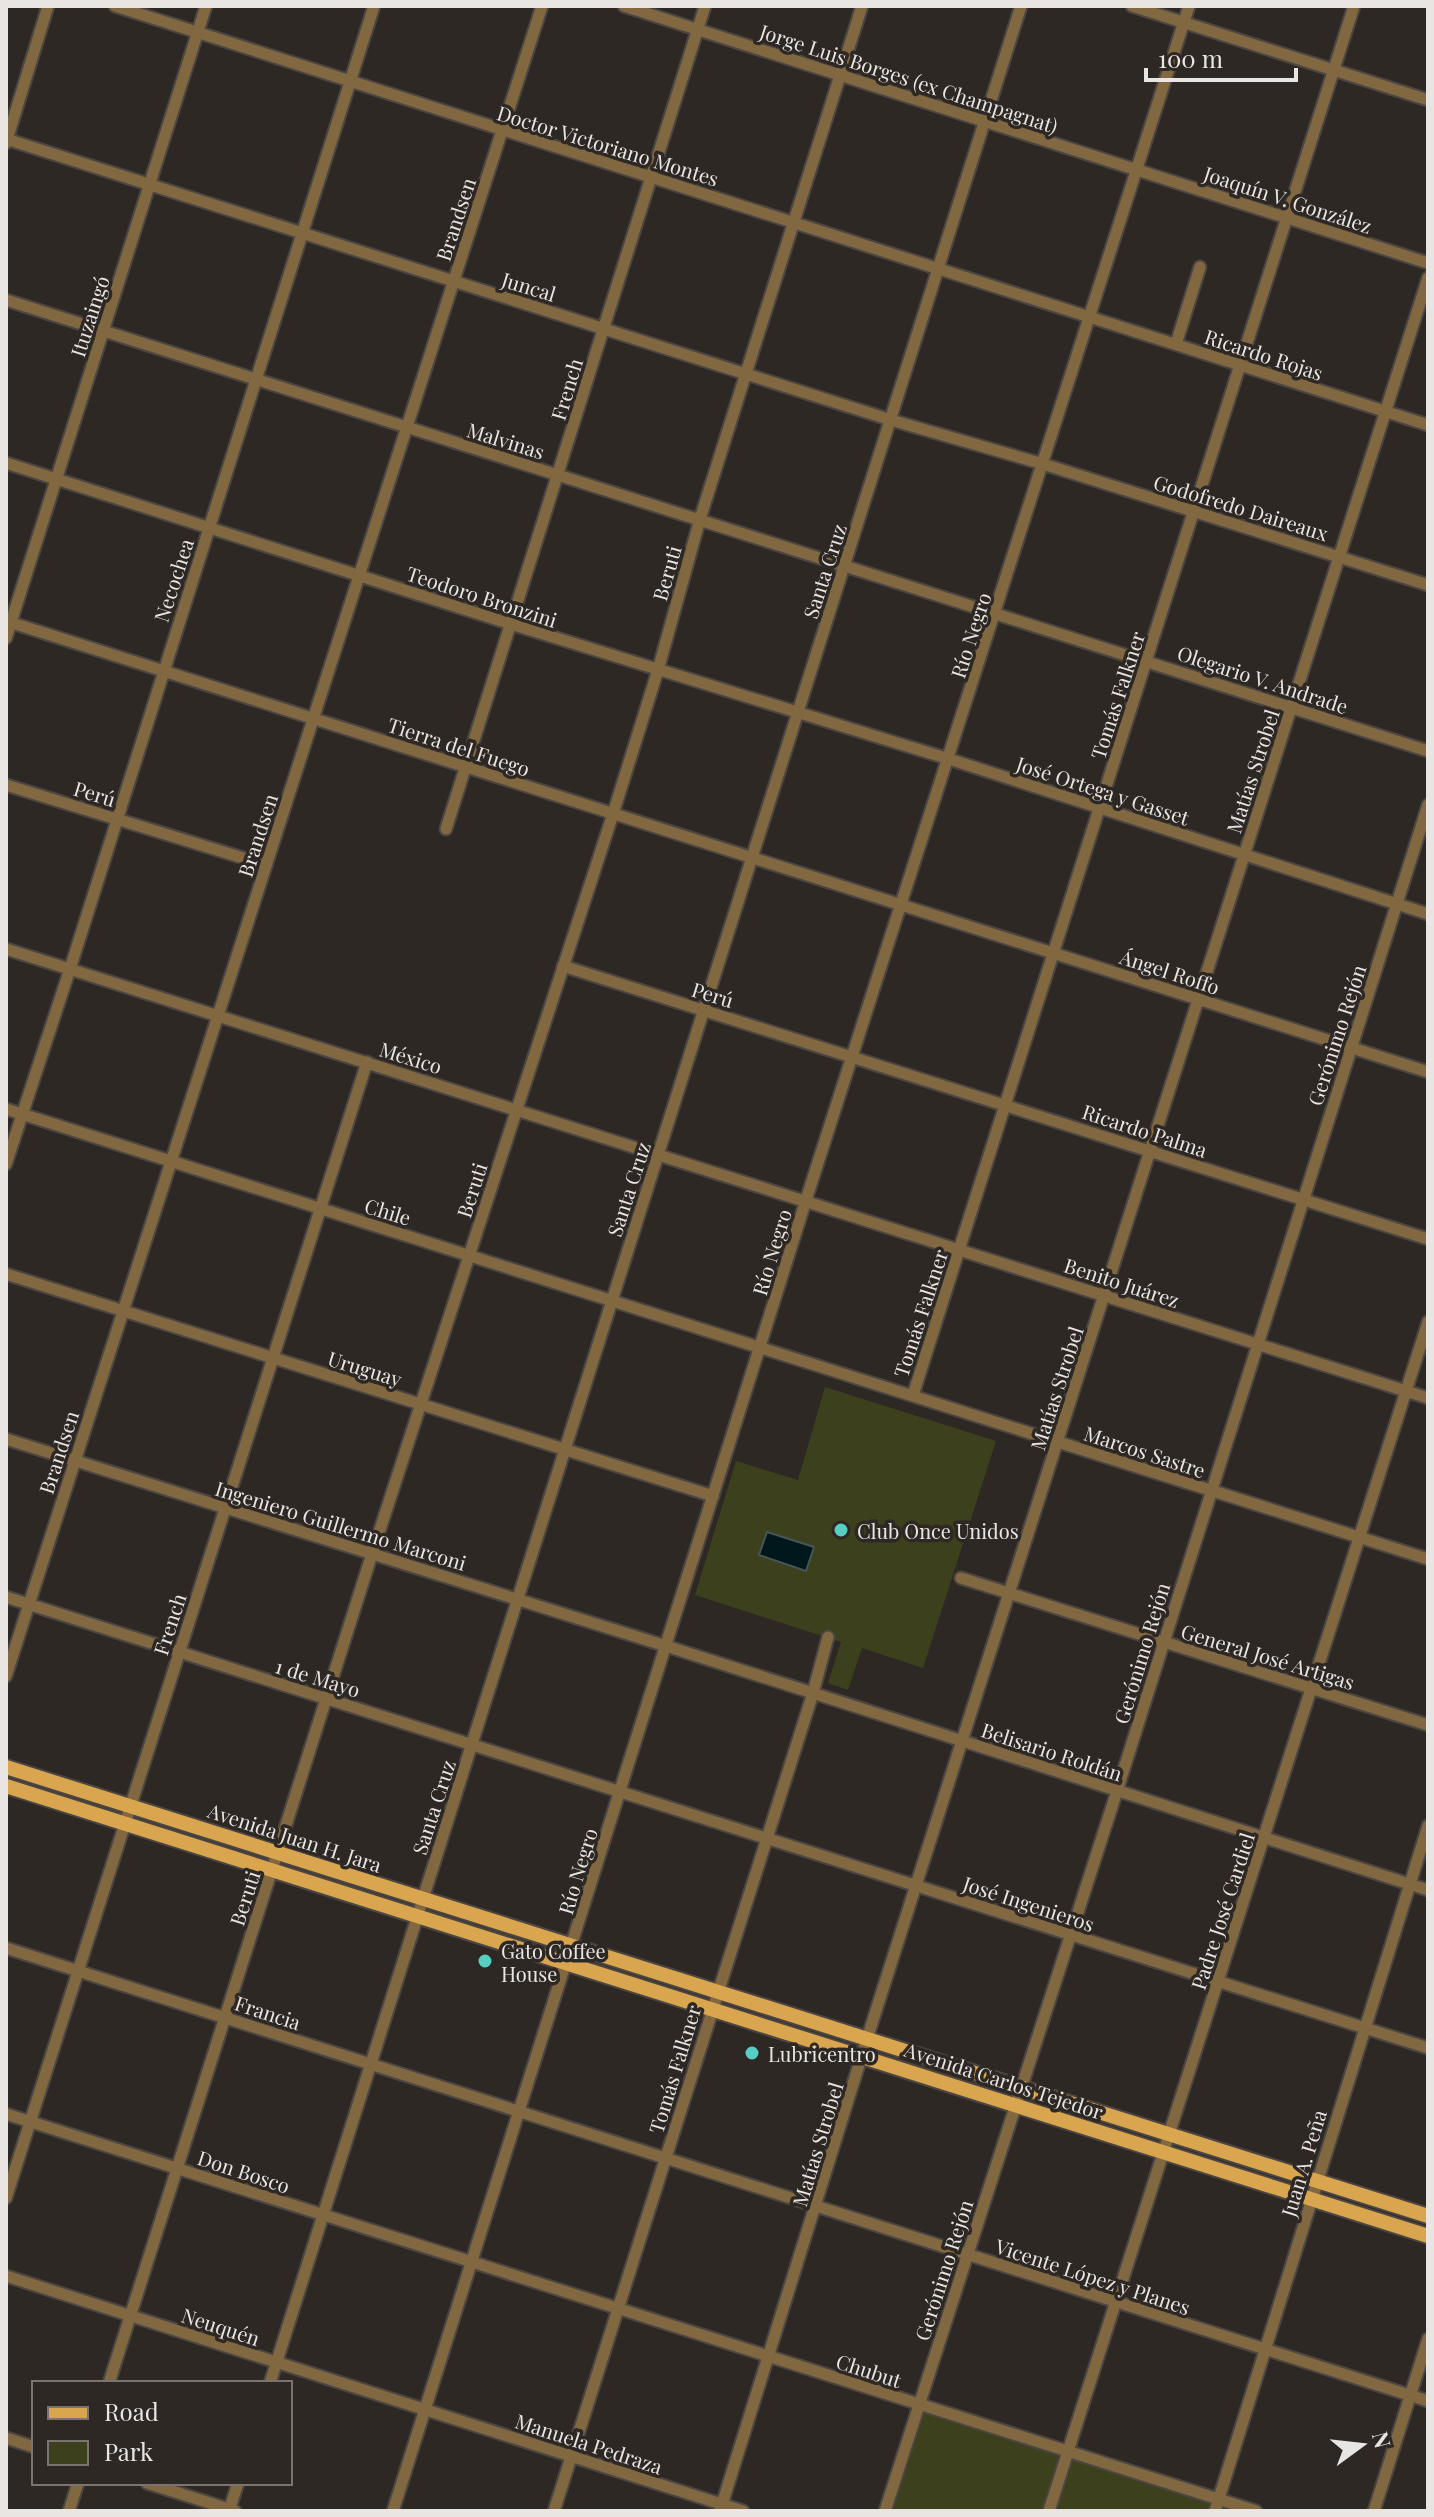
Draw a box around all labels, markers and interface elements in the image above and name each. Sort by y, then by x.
street label: Jorge Luis Borges (ex Champagnat) [756,17,1061,139]
scale bar [1146,32,1296,82]
text: 100 m [1158,42,1223,74]
street label: Doctor Victoriano Montes [494,98,722,192]
street label: Joaquín V. González [1200,159,1375,239]
street label: Brandsen [429,174,481,264]
street label: Juncal [498,265,560,307]
street label: Ituzaingó [63,272,115,360]
street label: Ricardo Rojas [1201,322,1327,386]
street label: French [544,354,588,423]
street label: Malvinas [464,415,548,465]
street label: Godofredo Daireaux [1150,468,1332,547]
street label: Santa Cruz [796,520,852,622]
street label: Necochea [147,535,199,625]
street label: Beruti [645,542,687,604]
street label: Teodoro Bronzini [403,559,561,633]
street label: Río Negro [943,589,997,681]
street label: Tomás Falkner [1084,628,1150,762]
street label: Olegario V. Andrade [1174,639,1352,719]
street label: Matías Strobel [1219,705,1285,836]
street label: Tierra del Fuego [385,710,533,782]
street label: José Ortega y Gasset [1012,749,1194,831]
street label: Perú [71,774,119,812]
street label: Brandsen [231,790,283,880]
street label: Ángel Roffo [1116,942,1223,1000]
street label: Gerónimo Rejón [1301,961,1371,1109]
street label: Perú [689,975,737,1013]
street label: México [377,1035,445,1079]
street label: Ricardo Palma [1079,1097,1211,1163]
street label: Santa Cruz [600,1138,656,1240]
street label: Beruti [450,1159,493,1221]
street label: Chile [362,1191,414,1231]
street label: Río Negro [745,1206,797,1298]
street label: Tomás Falkner [887,1246,953,1380]
street label: Benito Juárez [1061,1251,1183,1313]
street label: Matías Strobel [1023,1322,1089,1453]
street label: Uruguay [325,1344,405,1392]
street label: Brandsen [32,1407,84,1497]
street label: Marcos Sastre [1081,1419,1209,1483]
street label: Ingeniero Guillermo Marconi [212,1474,470,1576]
place label: Club Once Unidos [857,1517,1019,1544]
marker: Club Once Unidos [832,1521,850,1539]
street label: Gerónimo Rejón [1107,1579,1175,1727]
street label: French [146,1589,192,1658]
street label: General José Artigas [1178,1617,1358,1695]
street label: 1 de Mayo [272,1651,364,1703]
street label: Belisario Roldán [978,1716,1126,1786]
street label: Santa Cruz [405,1756,461,1858]
street label: Avenida Juan H. Jara [204,1796,385,1878]
street label: Río Negro [551,1825,603,1917]
street label: Padre José Cardiel [1184,1829,1260,1993]
street label: Beruti [223,1867,266,1929]
street label: José Ingenieros [959,1869,1098,1937]
place label: Gato Coffee House [501,1937,606,1987]
marker: Gato Coffee House [476,1952,494,1970]
street label: Francia [232,1989,304,2035]
street label: Tomás Falkner [642,2001,706,2136]
street label: Avenida Carlos Tejedor [900,2035,1107,2125]
place label: Lubricentro [768,2040,876,2067]
marker: Lubricentro [743,2044,761,2062]
street label: Matías Strobel [785,2078,849,2209]
street label: Juan A. Peña [1274,2106,1332,2221]
street label: Don Bosco [194,2143,294,2199]
street label: Gerónimo Rejón [908,2196,978,2344]
street label: Vicente López y Planes [991,2231,1194,2320]
street label: Neuquén [179,2301,263,2351]
street label: Chubut [833,2347,906,2393]
legend [32,2381,292,2485]
text: Road [104,2395,159,2427]
north arrow [1322,2405,1402,2485]
street label: Manuela Pedraza [512,2407,666,2479]
text: N [1366,2428,1399,2451]
text: Park [104,2435,154,2467]

